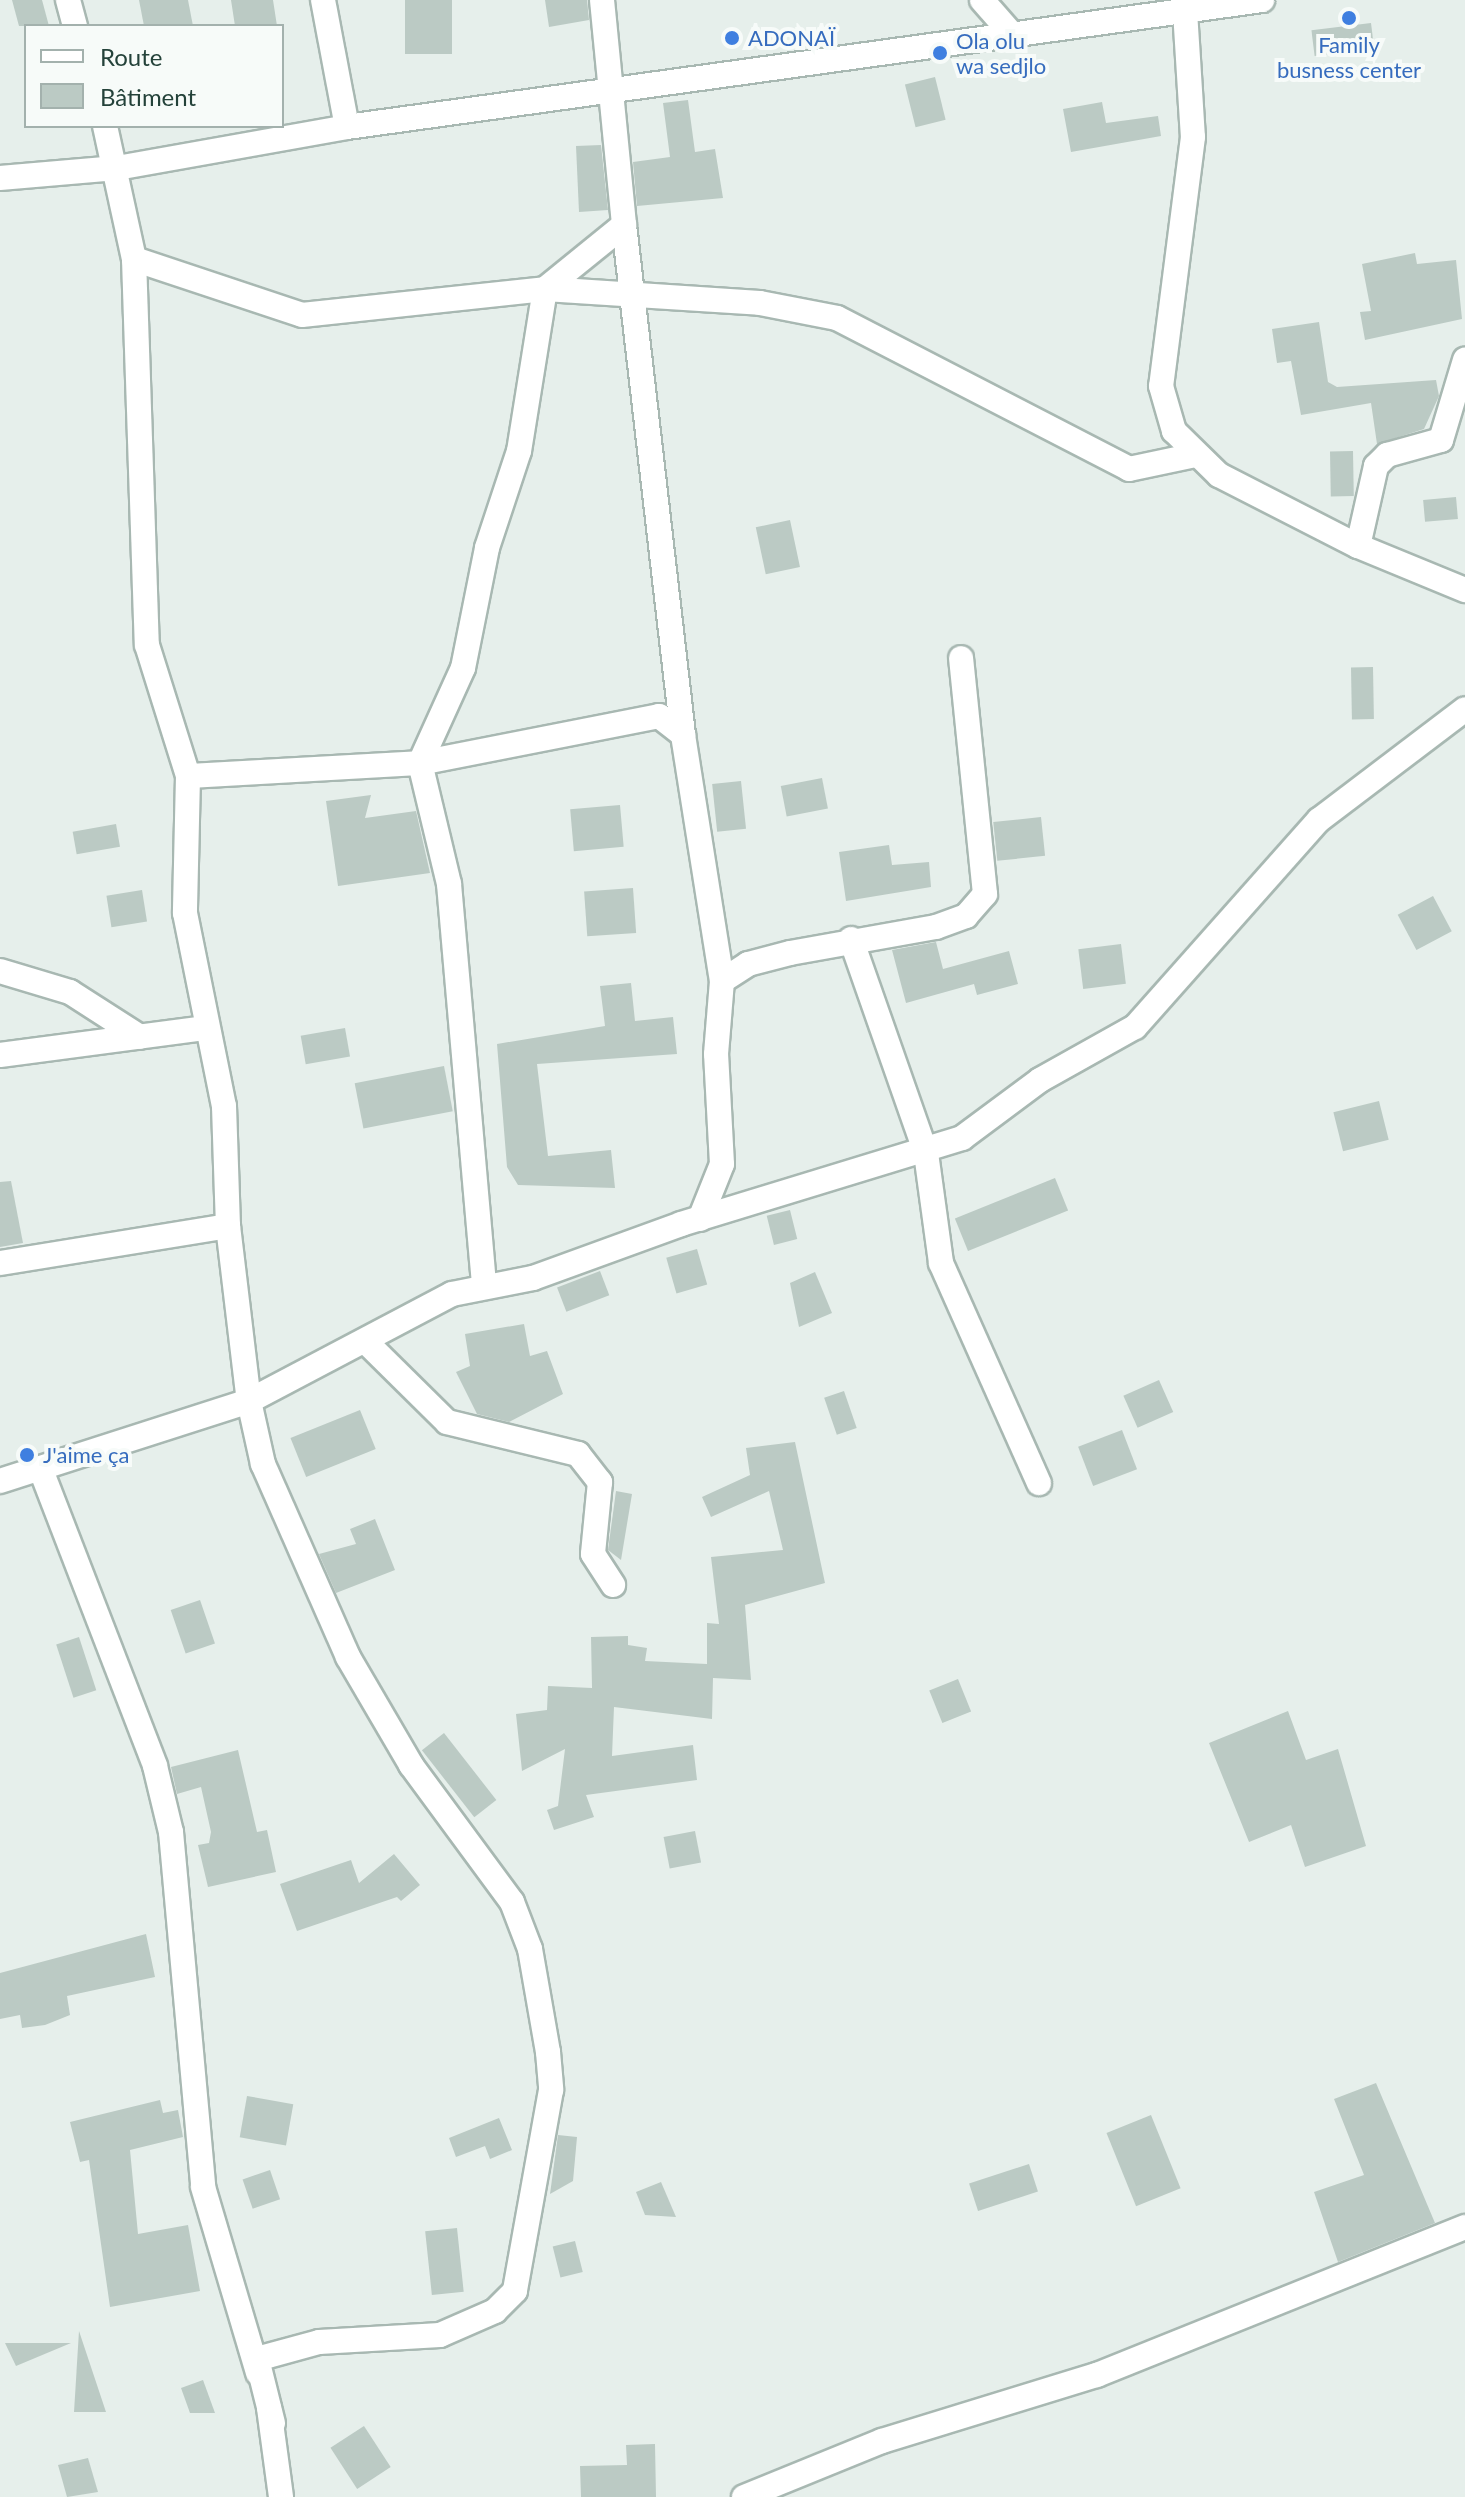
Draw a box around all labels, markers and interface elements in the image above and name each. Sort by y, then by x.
marker: Family busness center [1340,9,1358,27]
legend [24,24,284,128]
place label: ADONAÏ [748,25,835,51]
place label: Ola olu wa sedjlo [956,27,1046,78]
marker: ADONAÏ [723,29,741,47]
place label: Family busness center [1277,31,1421,82]
text: Route [100,42,162,71]
marker: Ola olu wa sedjlo [931,44,949,62]
text: Bâtiment [100,82,196,111]
place label: J'aime ça [43,1442,129,1468]
marker: J'aime ça [18,1446,36,1464]

